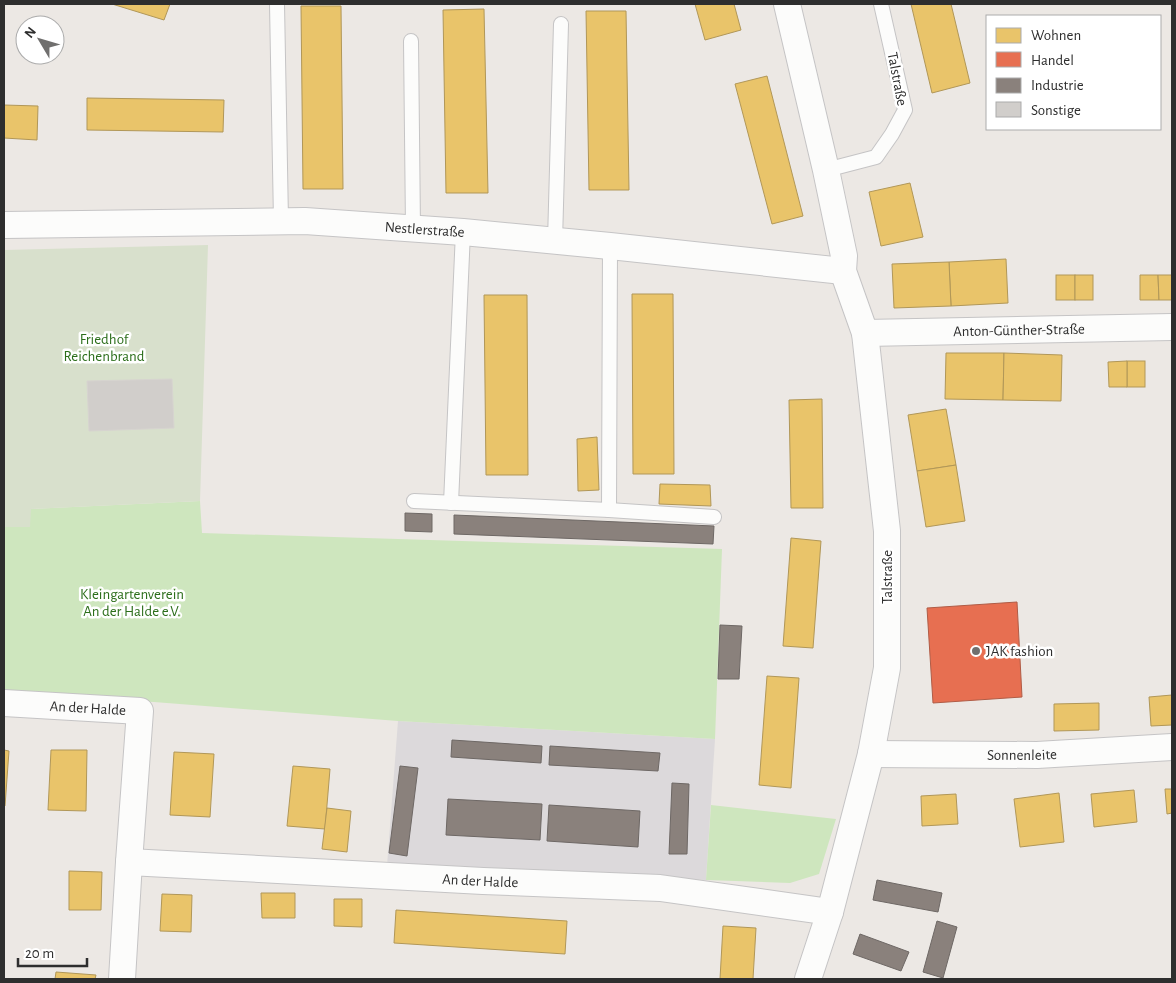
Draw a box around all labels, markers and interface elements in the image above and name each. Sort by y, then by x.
north arrow [15,15,65,65]
legend [986,15,1161,130]
text: N [22,24,39,41]
text: Wohnen [1031,28,1081,43]
street label: Talstraße [884,51,910,107]
text: Handel [1031,53,1074,68]
text: Industrie [1031,78,1084,93]
text: Sonstige [1031,103,1081,118]
street label: Nestlerstraße [384,219,465,240]
street label: Anton-Günther-Straße [953,321,1085,339]
park label: Friedhof Reichenbrand [63,332,145,364]
street label: Talstraße [880,550,895,604]
park label: Kleingartenverein An der Halde e.V. [80,587,184,619]
place label: JAK fashion [986,644,1053,659]
marker: JAK fashion [970,645,982,657]
street label: An der Halde [49,698,126,718]
street label: Sonnenleite [987,746,1057,763]
street label: An der Halde [442,871,519,890]
scale bar [18,936,86,968]
text: 20 m [25,946,54,961]

